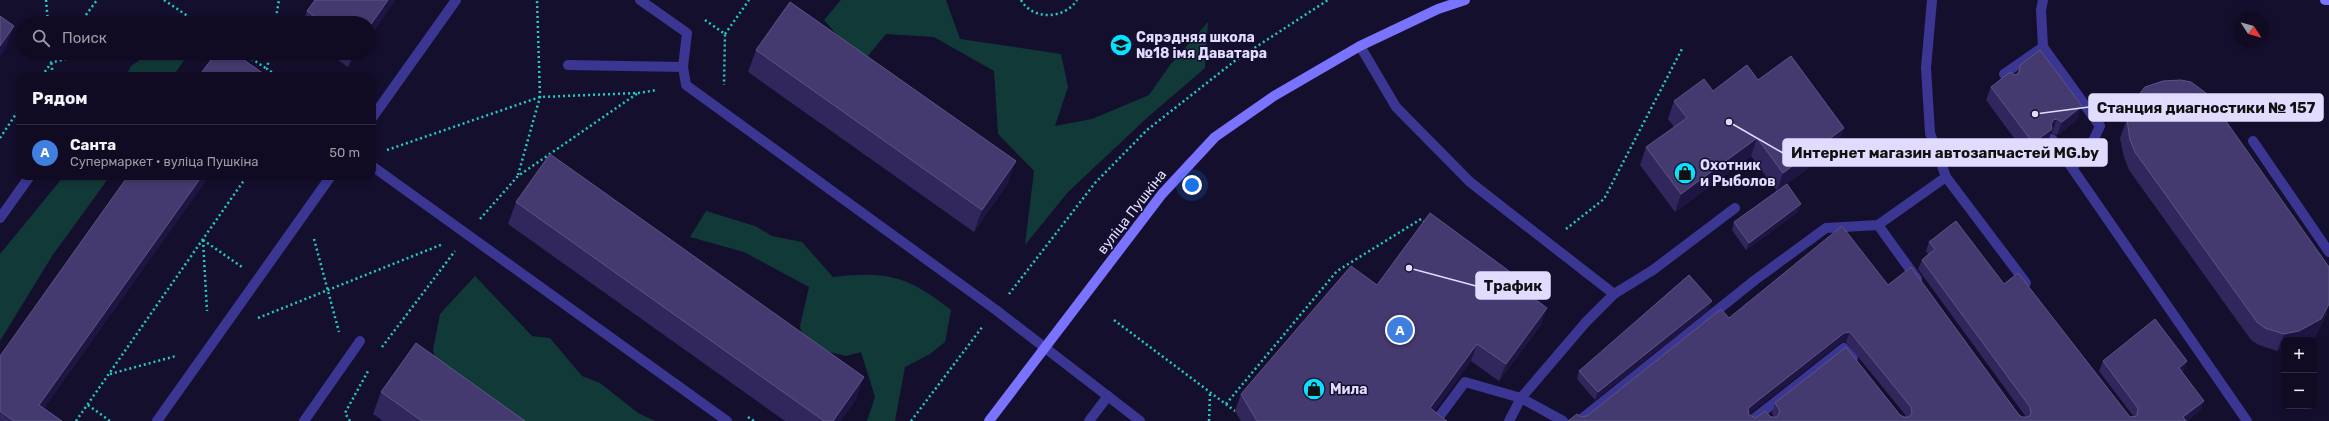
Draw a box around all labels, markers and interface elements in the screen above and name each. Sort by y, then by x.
north arrow [2233,12,2269,48]
search box [16,16,376,60]
icon: search [30,27,52,49]
text: Поиск [62,29,107,47]
place label: Сярэдняя школа №18 імя Даватара [1136,29,1267,62]
school or university icon: Сярэдняя школа №18 імя Даватара [1108,32,1134,58]
text: Рядом [32,88,88,108]
callout: Станция диагностики № 157 [2089,94,2323,121]
text: Станция диагностики № 157 [2097,99,2316,117]
text: Санта [70,136,116,154]
callout: Интернет магазин автозапчастей MG.by [1783,139,2107,166]
text: Интернет магазин автозапчастей MG.by [1791,144,2099,162]
text: A [40,145,50,160]
text: 50 m [329,145,360,160]
text: Супермаркет · вуліца Пушкіна [70,154,259,169]
place label: Охотник и Рыболов [1700,157,1776,190]
shop icon: Охотник и Рыболов [1672,160,1698,186]
street label: вуліца Пушкіна [1094,166,1170,258]
your location [1182,175,1202,195]
callout: Трафик [1476,272,1550,299]
text: Трафик [1484,277,1542,295]
pin: A [1387,315,1413,345]
map controls [2281,337,2317,409]
button: + [2281,337,2317,373]
button: − [2281,373,2317,409]
shop icon: Мила [1301,376,1327,402]
place label: Мила [1330,381,1368,398]

